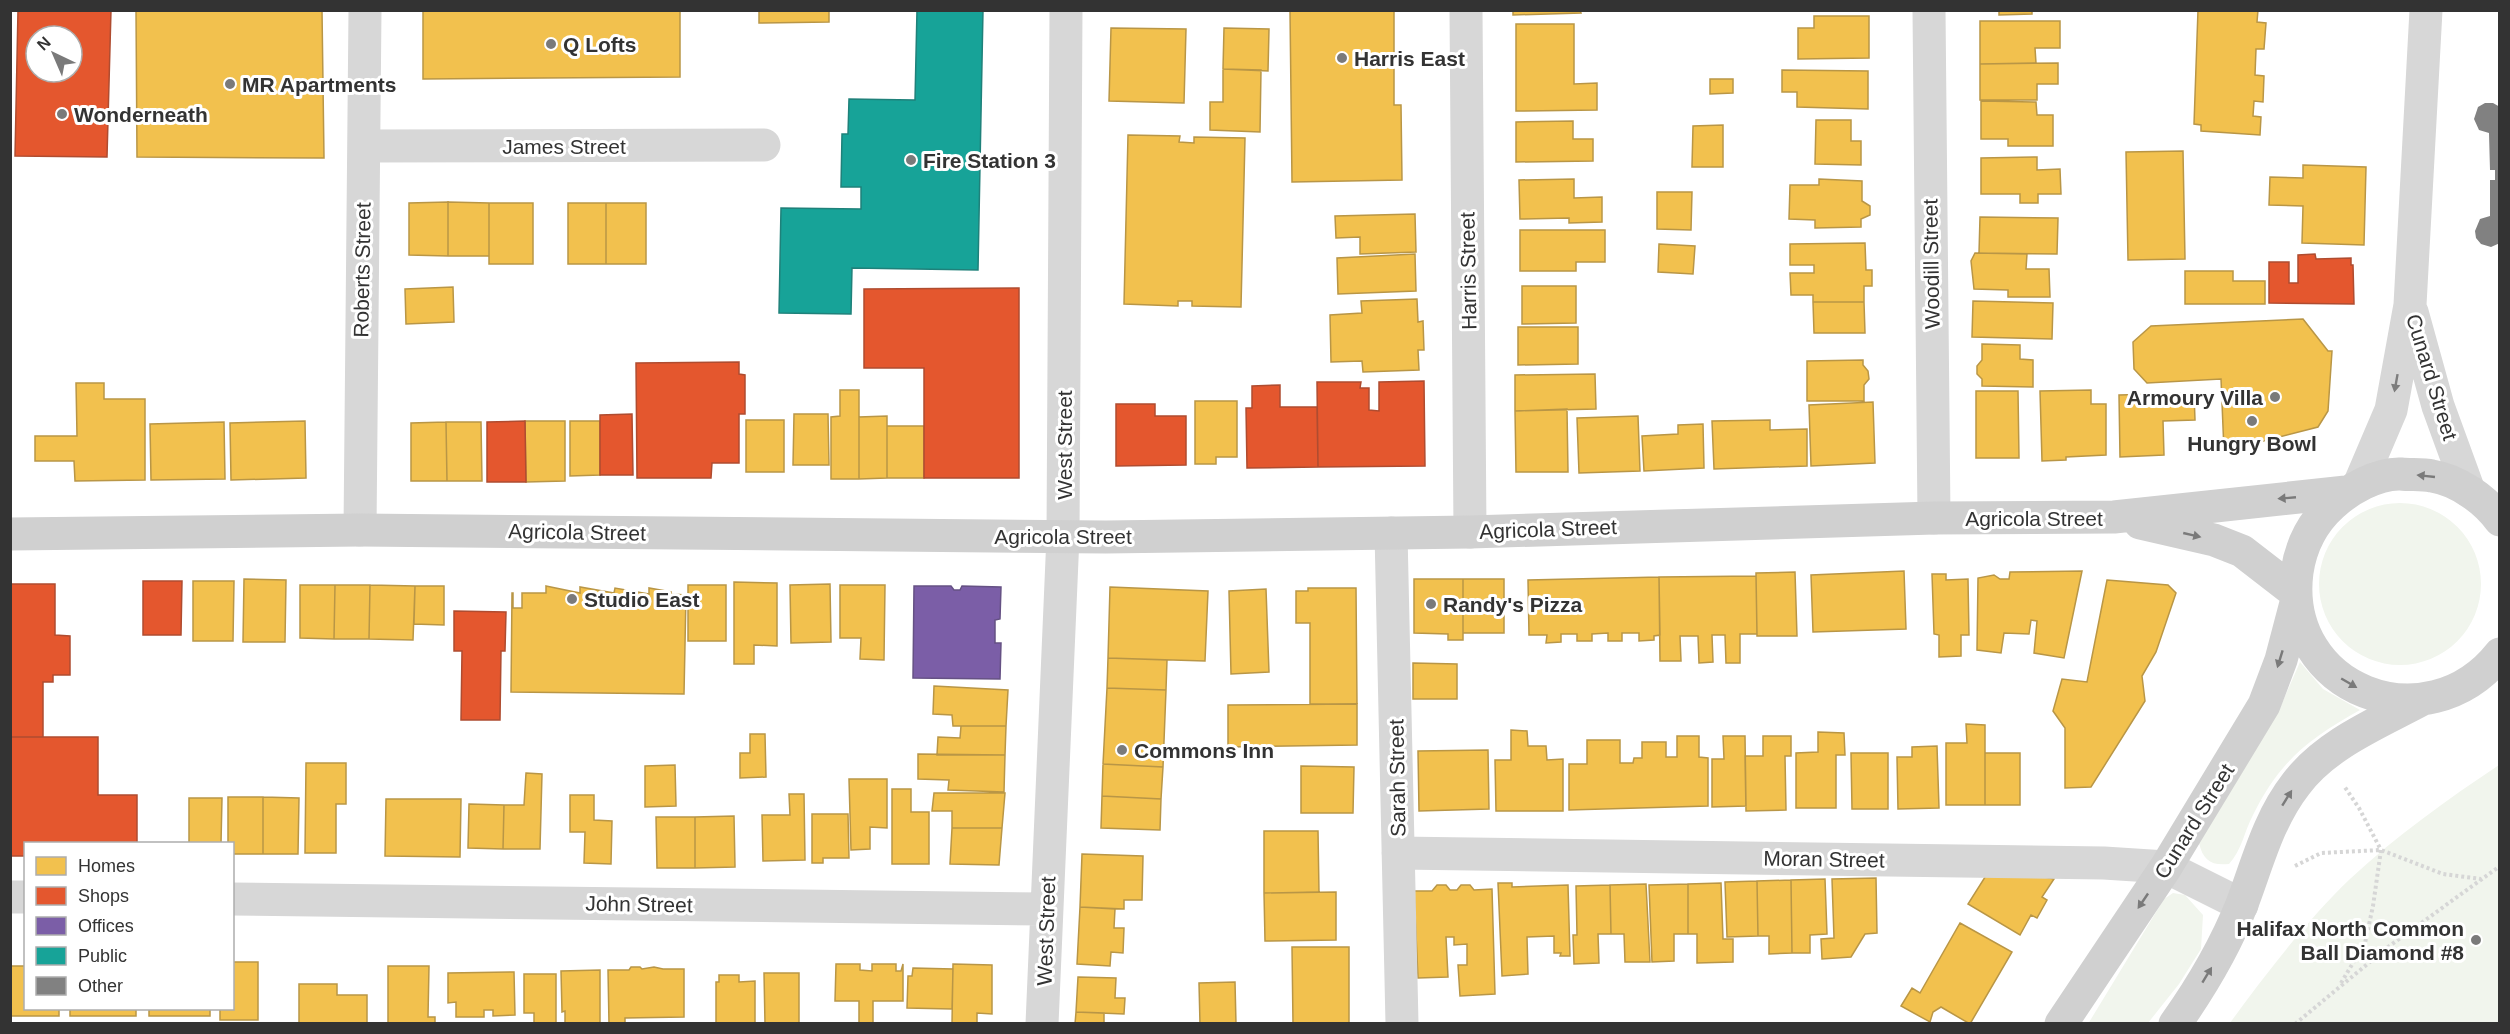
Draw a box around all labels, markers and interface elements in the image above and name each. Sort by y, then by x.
north arrow [24,24,84,84]
text: N [34,33,54,54]
place label: Q Lofts [563,33,637,56]
marker: Q Lofts [544,37,558,51]
place label: Harris East [1354,47,1465,70]
marker: Harris East [1335,51,1349,65]
place label: MR Apartments [242,73,396,96]
marker: MR Apartments [223,77,237,91]
place label: Wonderneath [74,103,208,126]
marker: Wonderneath [55,107,69,121]
street label: James Street [502,135,626,158]
place label: Fire Station 3 [923,149,1056,172]
marker: Fire Station 3 [904,153,918,167]
street label: Woodill Street [1918,198,1944,329]
street label: Roberts Street [349,202,375,338]
street label: Harris Street [1455,212,1481,330]
street label: Cunard Street [2402,311,2462,443]
one-way arrow [2391,374,2400,393]
place label: Armoury Villa [2127,386,2263,409]
street label: West Street [1053,390,1076,500]
marker: Armoury Villa [2268,390,2282,404]
marker: Hungry Bowl [2245,414,2259,428]
place label: Hungry Bowl [2187,432,2317,455]
one-way arrow [2417,471,2436,481]
one-way arrow [2278,493,2297,502]
street label: Agricola Street [1965,507,2103,530]
street label: Agricola Street [1479,515,1617,543]
street label: Agricola Street [508,519,646,545]
street label: Agricola Street [994,525,1132,548]
one-way arrow [2183,530,2201,540]
place label: Studio East [584,588,700,611]
marker: Studio East [565,592,579,606]
place label: Randy's Pizza [1443,593,1583,616]
marker: Randy's Pizza [1424,597,1438,611]
one-way arrow [2275,650,2284,668]
one-way arrow [2341,678,2357,689]
street label: Sarah Street [1384,719,1410,837]
place label: Commons Inn [1134,739,1274,762]
marker: Commons Inn [1115,743,1129,757]
street label: Cunard Street [2150,759,2238,883]
one-way arrow [2281,790,2292,806]
legend [24,842,234,1010]
street label: Moran Street [1763,846,1885,872]
text: Homes [78,856,135,876]
street label: West Street [1033,876,1059,986]
text: Shops [78,886,129,906]
street label: John Street [585,892,693,916]
one-way arrow [2138,893,2149,909]
text: Offices [78,916,134,936]
place label: Halifax North Common Ball Diamond #8 [2236,917,2464,964]
marker: Halifax North Common Ball Diamond #8 [2469,933,2483,947]
text: Public [78,946,127,966]
one-way arrow [2202,966,2212,983]
text: Other [78,976,123,996]

